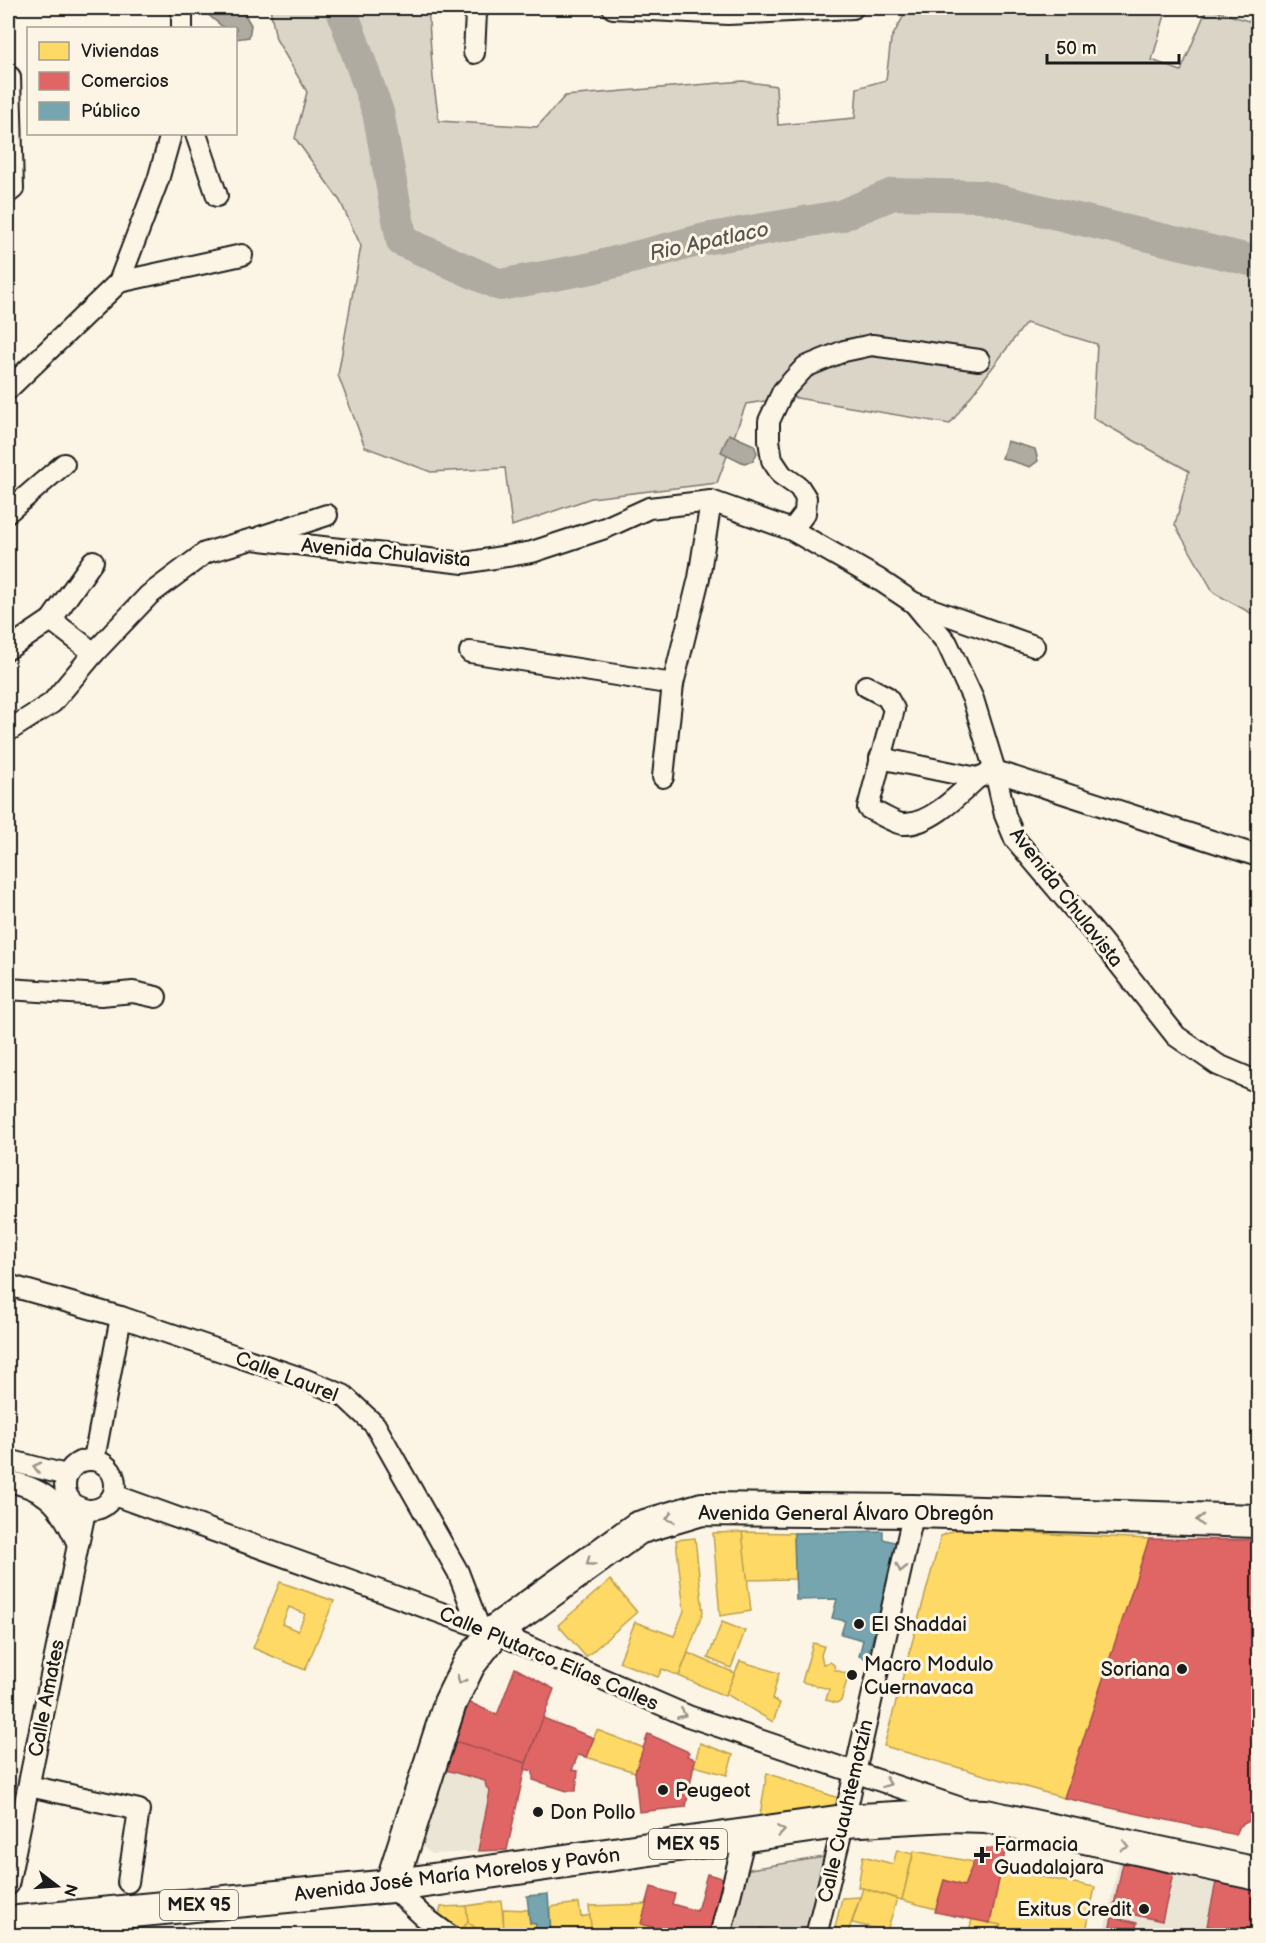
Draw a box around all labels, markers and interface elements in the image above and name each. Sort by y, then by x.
legend [27,27,237,135]
scale bar [1047,27,1179,65]
text: 50 m [1056,38,1097,59]
text: Viviendas [81,41,159,62]
text: Comercios [81,71,169,92]
text: Público [81,101,140,122]
water label: Rio Apatlaco [647,217,771,266]
street label: Avenida Chulavista [300,534,472,572]
street label: Avenida Chulavista [1004,823,1128,972]
street label: Calle Laurel [232,1346,341,1408]
one-way arrow [32,1462,42,1475]
street label: Avenida General Álvaro Obregón [698,1501,994,1526]
one-way arrow [666,1511,676,1523]
one-way arrow [1196,1513,1205,1526]
one-way arrow [586,1555,597,1566]
one-way arrow [895,1562,908,1572]
street label: Calle Plutarco Elías Calles [435,1602,662,1716]
place label: El Shaddai [871,1613,967,1637]
marker: El Shaddai [852,1617,866,1631]
street label: Calle Amates [24,1637,70,1759]
place label: Macro Modulo Cuernavaca [864,1653,994,1700]
place label: Soriana [1101,1658,1170,1682]
marker: Soriana [1175,1662,1189,1676]
marker: Macro Modulo Cuernavaca [845,1668,859,1682]
one-way arrow [457,1674,469,1685]
one-way arrow [676,1707,687,1719]
street label: Calle Cuauhtemotzín [813,1717,879,1905]
one-way arrow [881,1776,892,1789]
place label: Peugeot [675,1779,750,1803]
marker: Peugeot [656,1783,670,1797]
place label: Don Pollo [550,1801,636,1825]
marker: Don Pollo [531,1805,545,1819]
one-way arrow [777,1825,786,1837]
road number: MEX 95 [649,1829,727,1859]
place label: Farmacia Guadalajara [994,1833,1104,1880]
one-way arrow [1120,1839,1130,1852]
street label: Avenida José María Morelos y Pavón [293,1843,621,1907]
marker: Farmacia Guadalajara [975,1848,989,1862]
north arrow [27,1856,87,1916]
text: N [59,1881,81,1898]
road number: MEX 95 [160,1890,238,1920]
place label: Exitus Credit [1017,1898,1132,1922]
marker: Exitus Credit [1137,1902,1151,1916]

